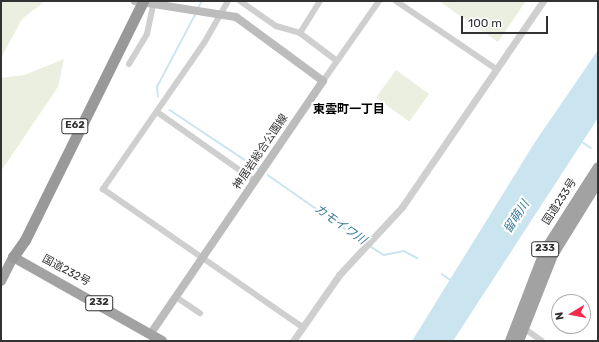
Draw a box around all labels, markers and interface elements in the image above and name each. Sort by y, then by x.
scale bar [463,8,550,34]
text: 100 m [468,16,502,30]
district label: 東雲町一丁目 [313,103,385,117]
street label: 神居岩総合公園線 [231,112,291,192]
road number: E62 [61,118,89,134]
street label: 国道233号 [540,176,580,228]
water label: 留萌川 [501,198,533,236]
water label: カモイワ川 [311,202,369,248]
road number: 233 [531,241,559,257]
street label: 国道232号 [40,253,92,289]
north arrow [551,294,591,334]
road number: 232 [85,295,113,311]
text: N [553,311,567,321]

